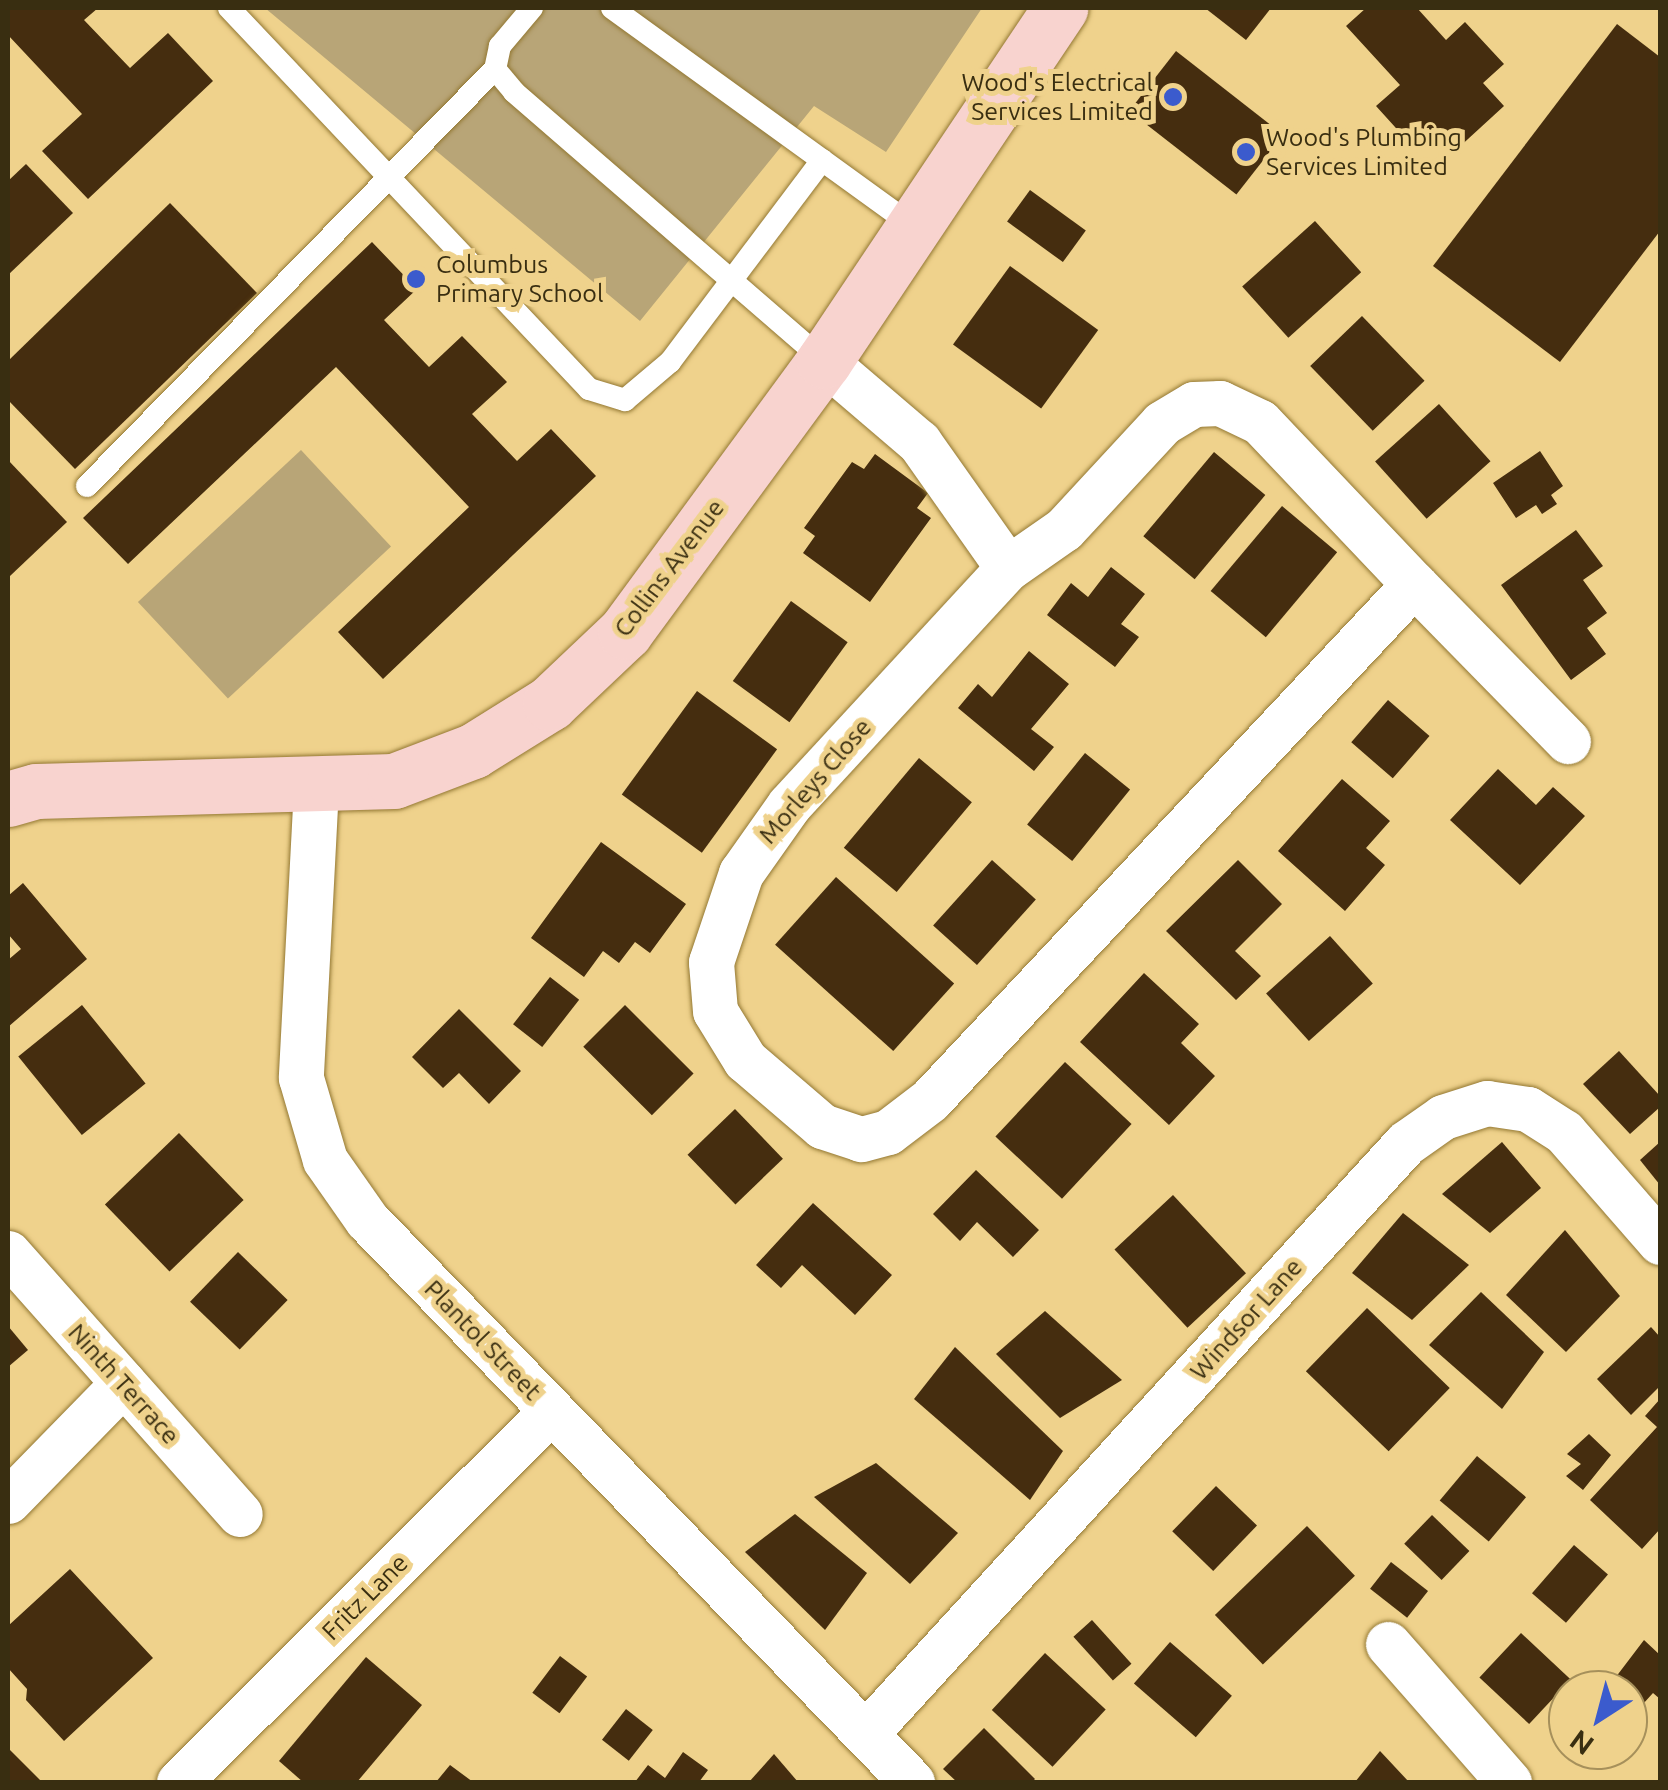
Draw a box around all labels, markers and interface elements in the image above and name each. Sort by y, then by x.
place label: Wood's Electrical Services Limited [961,68,1153,127]
marker: Wood's Electrical Services Limited [1162,86,1184,108]
place label: Wood's Plumbing Services Limited [1266,123,1462,182]
marker: Wood's Plumbing Services Limited [1235,141,1257,163]
place label: Columbus Primary School [436,250,604,309]
marker: Columbus Primary School [405,268,427,290]
street label: Collins Avenue [608,493,730,643]
street label: Morleys Close [753,712,877,850]
street label: Windsor Lane [1184,1252,1308,1386]
street label: Plantol Street [418,1274,548,1406]
street label: Ninth Terrace [62,1318,186,1450]
street label: Fritz Lane [316,1548,414,1646]
north arrow [1548,1670,1648,1770]
text: N [1564,1724,1599,1762]

